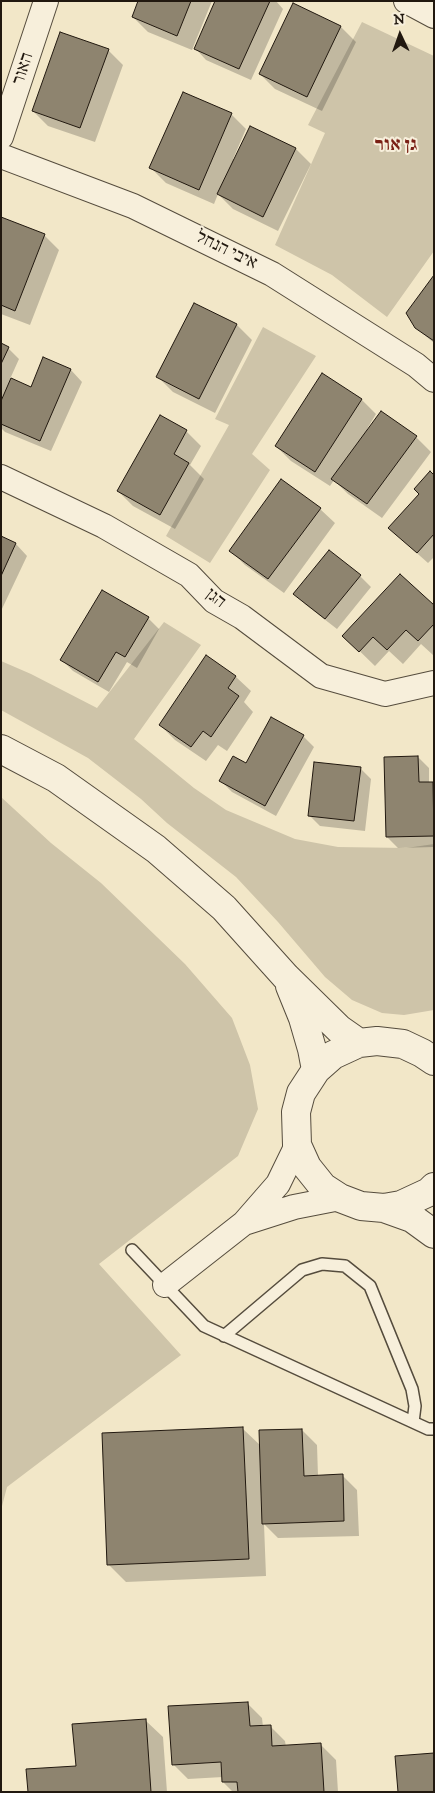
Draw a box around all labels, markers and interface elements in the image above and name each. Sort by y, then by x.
north arrow [375,10,425,60]
text: N [393,11,405,29]
street label: האור [9,50,39,88]
district label: גן אור [375,135,417,157]
street label: איבי הנחל [192,227,260,275]
street label: הגן [201,584,229,614]

